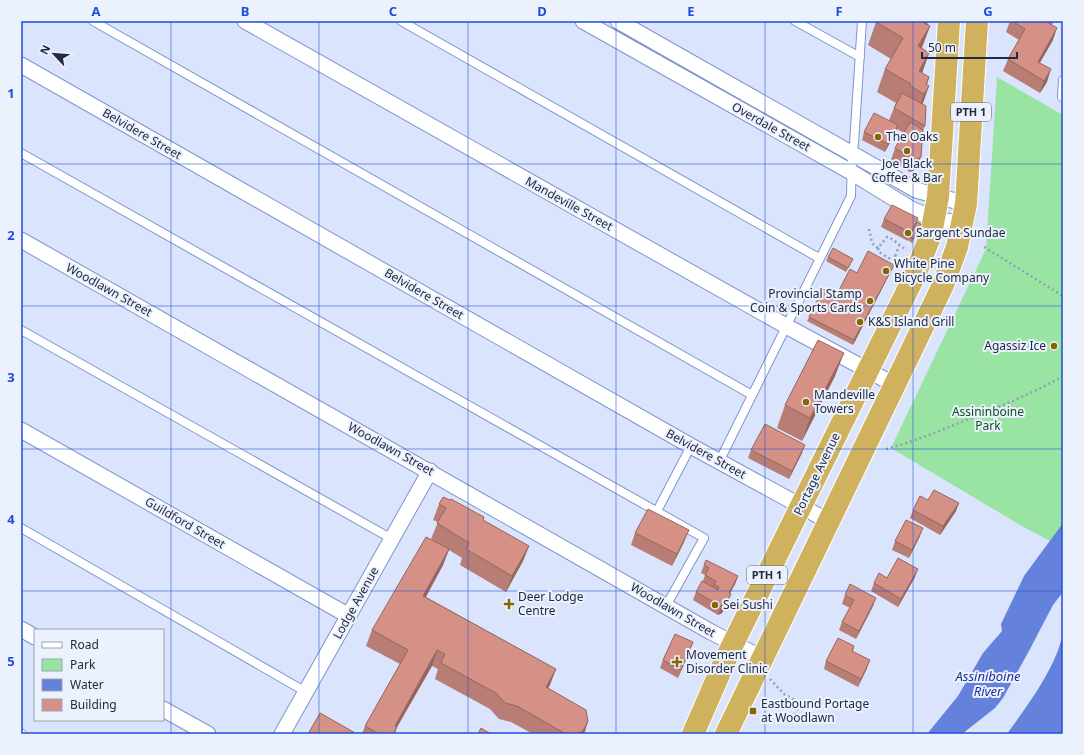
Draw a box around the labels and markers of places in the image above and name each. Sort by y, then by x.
place label: The Oaks [886,128,938,145]
marker: The Oaks [873,132,883,142]
marker: Joe Black Coffee & Bar [902,146,912,156]
place label: Joe Black Coffee & Bar [871,155,943,186]
place label: Sargent Sundae [916,224,1006,241]
marker: Sargent Sundae [903,228,913,238]
place label: White Pine Bicycle Company [894,255,990,286]
marker: White Pine Bicycle Company [881,266,891,276]
place label: Provincial Stamp Coin & Sports Cards [750,285,862,316]
marker: Provincial Stamp Coin & Sports Cards [865,296,875,306]
place label: K&S Island Grill [868,313,954,330]
marker: K&S Island Grill [855,317,865,327]
place label: Agassiz Ice [984,337,1046,354]
marker: Agassiz Ice [1049,341,1059,351]
place label: Mandeville Towers [814,386,875,417]
marker: Mandeville Towers [801,397,811,407]
place label: Deer Lodge Centre [518,588,584,619]
place label: Sei Sushi [723,596,773,613]
marker: Deer Lodge Centre [503,598,515,610]
marker: Sei Sushi [710,600,720,610]
place label: Movement Disorder Clinic [686,646,768,677]
marker: Movement Disorder Clinic [671,656,683,668]
place label: Eastbound Portage at Woodlawn [761,695,869,726]
marker: Eastbound Portage at Woodlawn [748,706,758,716]

